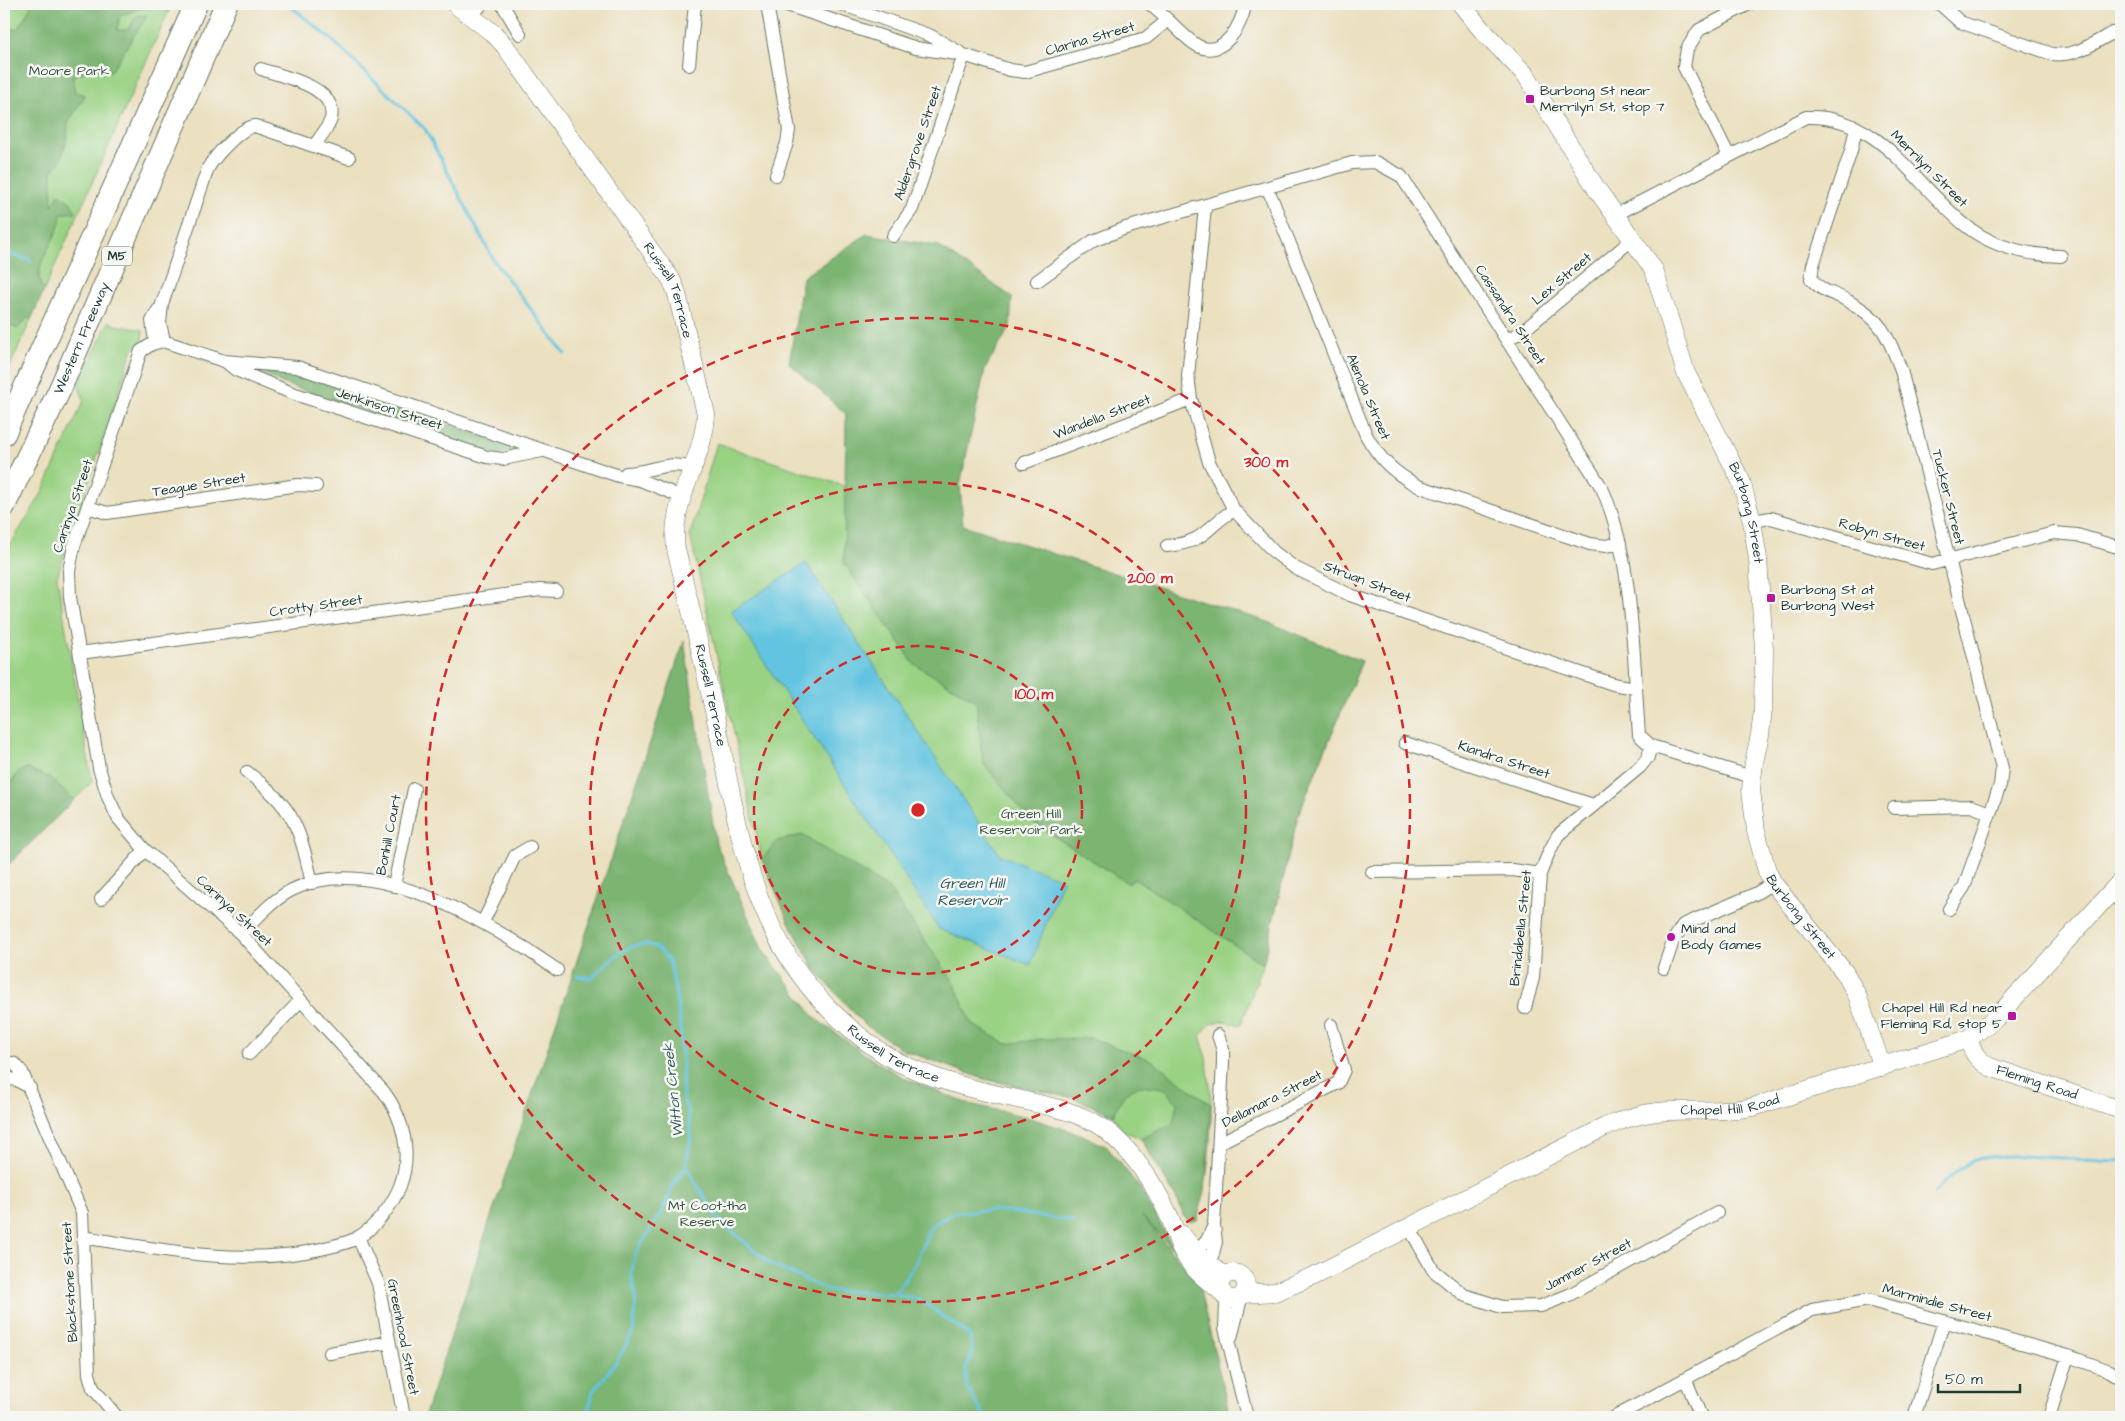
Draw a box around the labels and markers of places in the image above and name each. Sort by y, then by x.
place label: Burbong St near Merrilyn St, stop 7 [1540,81,1665,117]
marker: Burbong St near Merrilyn St, stop 7 [1524,93,1536,105]
place label: Burbong St at Burbong West [1781,580,1875,616]
marker: Burbong St at Burbong West [1765,592,1777,604]
centre of rings [909,801,927,819]
place label: Mind and Body Games [1681,919,1762,955]
marker: Mind and Body Games [1665,931,1677,943]
place label: Chapel Hill Rd near Fleming Rd, stop 5 [1881,998,2002,1034]
marker: Chapel Hill Rd near Fleming Rd, stop 5 [2006,1010,2018,1022]

